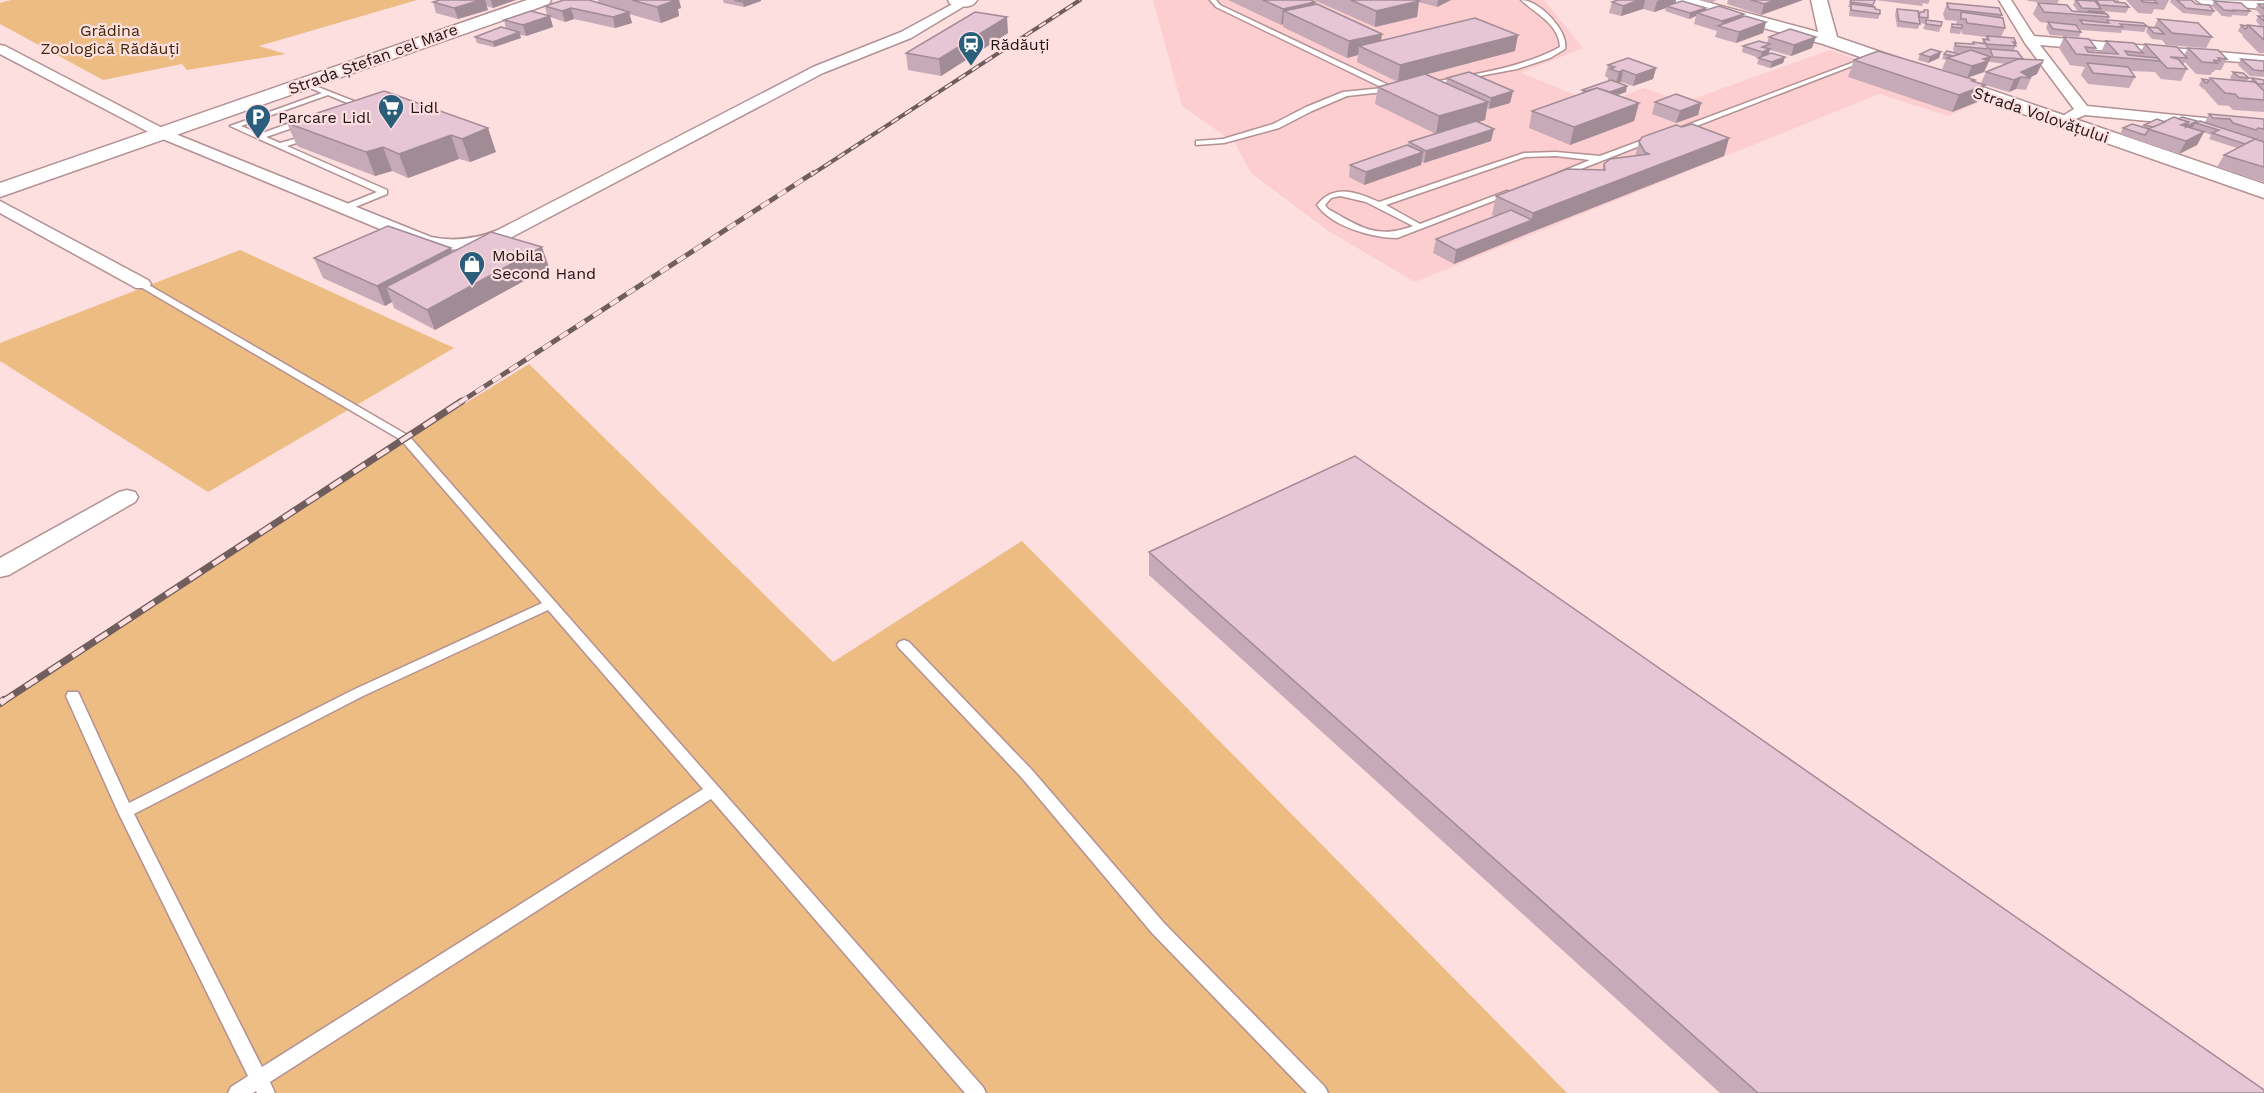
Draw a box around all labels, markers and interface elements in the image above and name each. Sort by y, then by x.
street label: Strada Ștefan cel Mare [286,19,460,99]
park label: Grădina Zoologică Rădăuți [41,21,179,58]
station icon: Rădăuți [956,29,986,67]
place label: Rădăuți [990,35,1050,54]
street label: Strada Volovățului [1971,83,2111,147]
supermarket icon: Lidl [376,92,406,130]
place label: Lidl [410,98,439,117]
parking icon: Parcare Lidl [243,102,273,140]
place label: Parcare Lidl [278,108,371,127]
place label: Mobila Second Hand [492,246,596,283]
shop icon: Mobila Second Hand [457,249,487,287]

